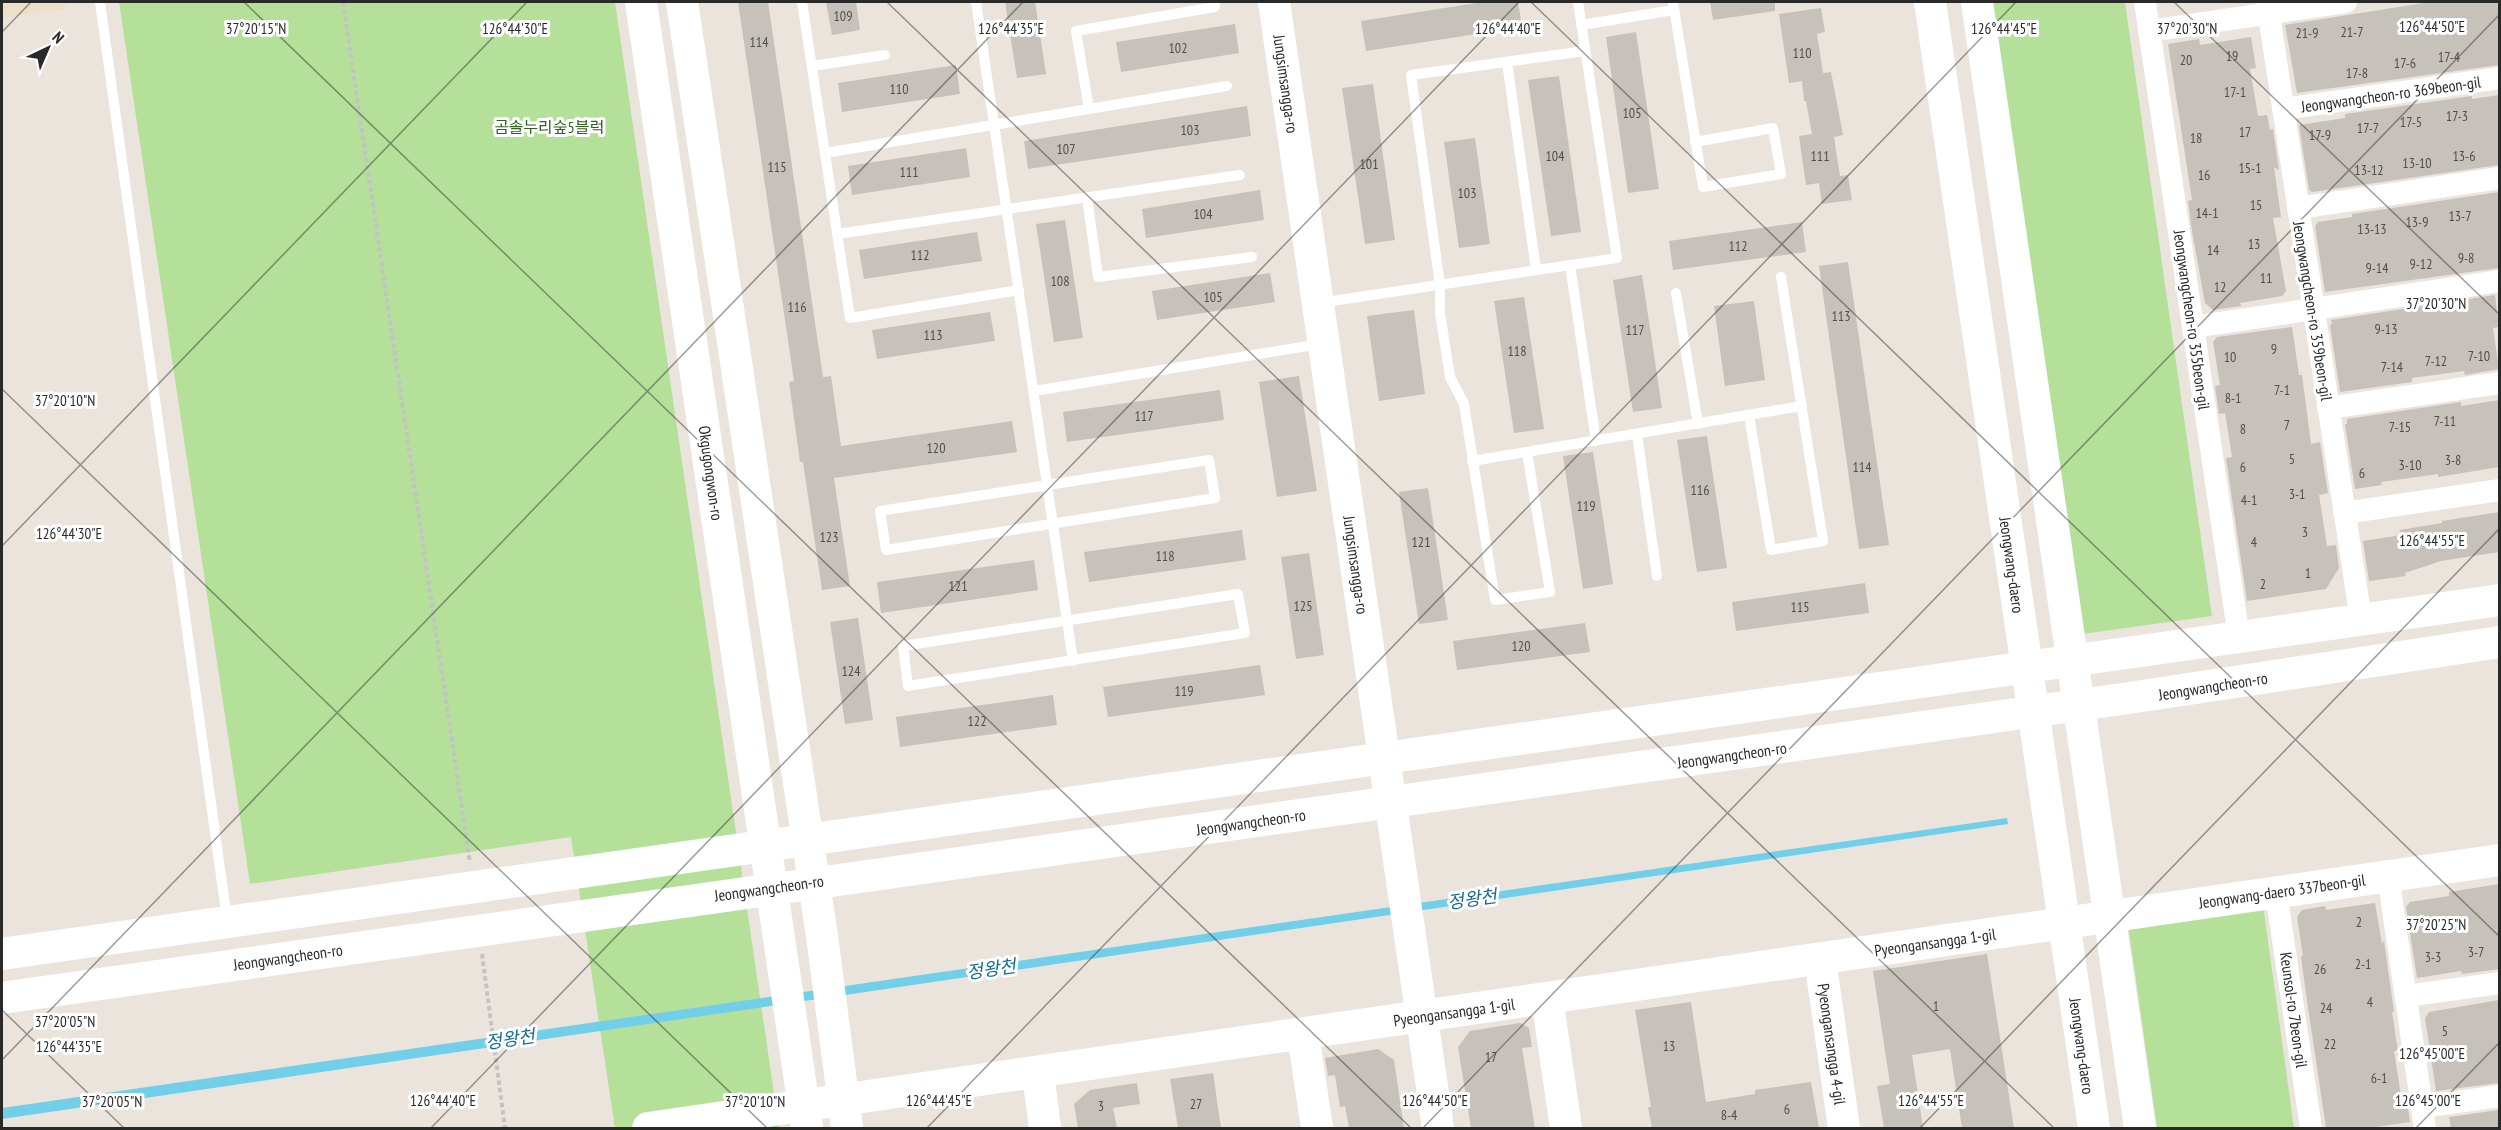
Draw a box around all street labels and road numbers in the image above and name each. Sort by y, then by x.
street label: Jungsimsangga-ro [1269,33,1303,135]
street label: Jeongwangcheon-ro 369beon-gil [2299,71,2482,117]
street label: Jeongwangcheon-ro 359beon-gil [2289,219,2337,402]
street label: Jeongwangcheon-ro 355beon-gil [2169,228,2215,411]
street label: Okgugongwon-ro [694,424,728,522]
street label: Jungsimsangga-ro [1339,514,1373,616]
street label: Jeongwang-daero [1995,515,2029,614]
street label: Jeongwangcheon-ro [2156,668,2269,705]
street label: Jeongwangcheon-ro [1675,737,1788,773]
street label: Jeongwangcheon-ro [1194,804,1307,840]
street label: Jeongwang-daero 337beon-gil [2196,869,2367,913]
street label: Jeongwangcheon-ro [712,870,825,906]
street label: Pyeongansangga 1-gil [1873,924,1997,960]
street label: Jeongwangcheon-ro [231,939,344,975]
street label: Keunsol-ro 7beon-gil [2276,951,2312,1069]
street label: Pyeongansangga 4-gil [1814,982,1850,1106]
street label: Pyeongansangga 1-gil [1392,994,1516,1030]
street label: Jeongwang-daero [2065,996,2099,1095]

